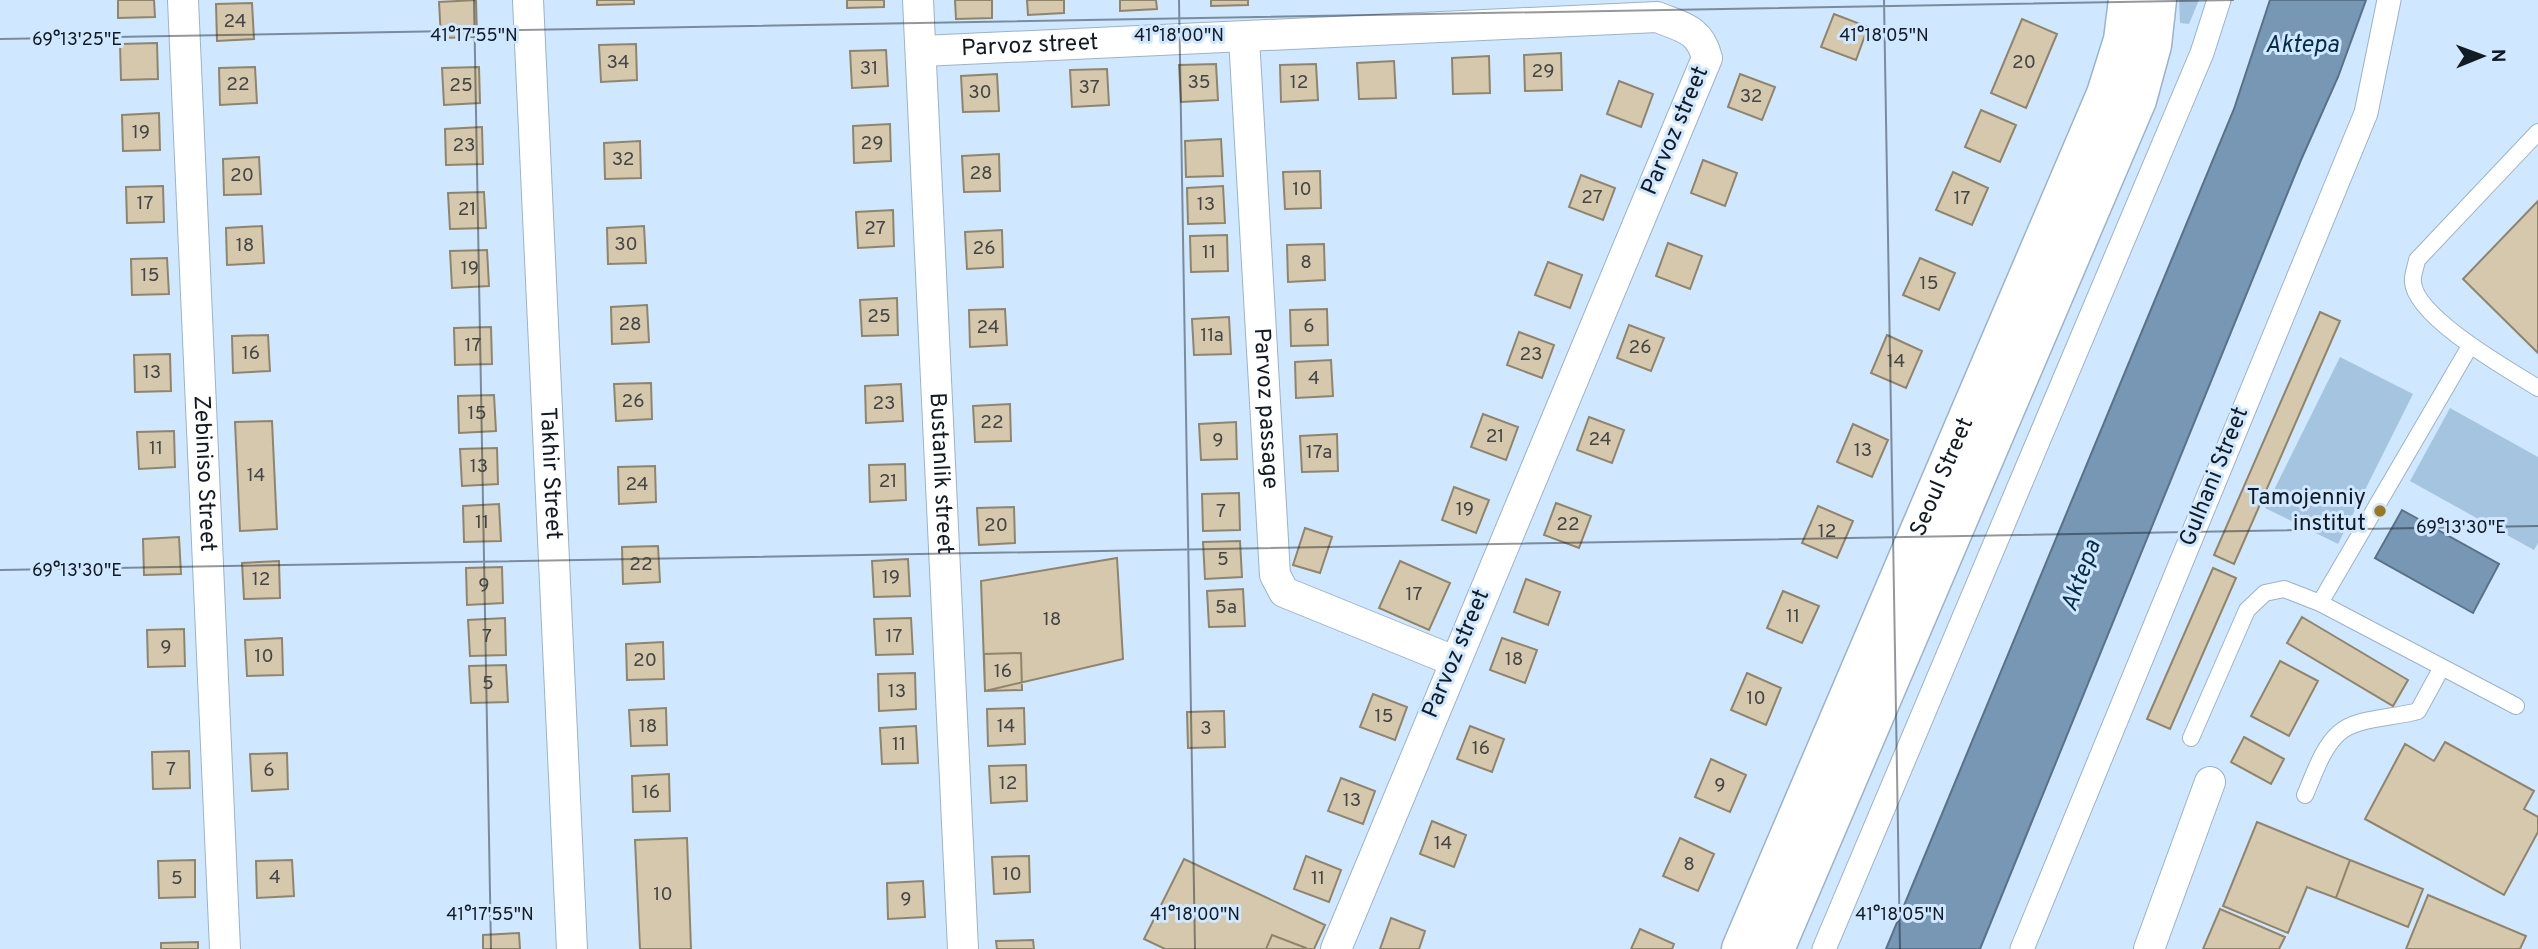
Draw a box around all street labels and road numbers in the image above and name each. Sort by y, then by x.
street label: Parvoz street [961,28,1099,64]
street label: Parvoz street [1636,62,1716,200]
street label: Parvoz passage [1246,327,1285,490]
street label: Bustanlik street [922,392,959,555]
street label: Zebiniso Street [186,395,222,552]
street label: Gulhani Street [2174,403,2256,551]
street label: Takhir Street [532,407,568,540]
street label: Seoul Street [1904,413,1981,541]
street label: Parvoz street [1417,585,1497,723]

